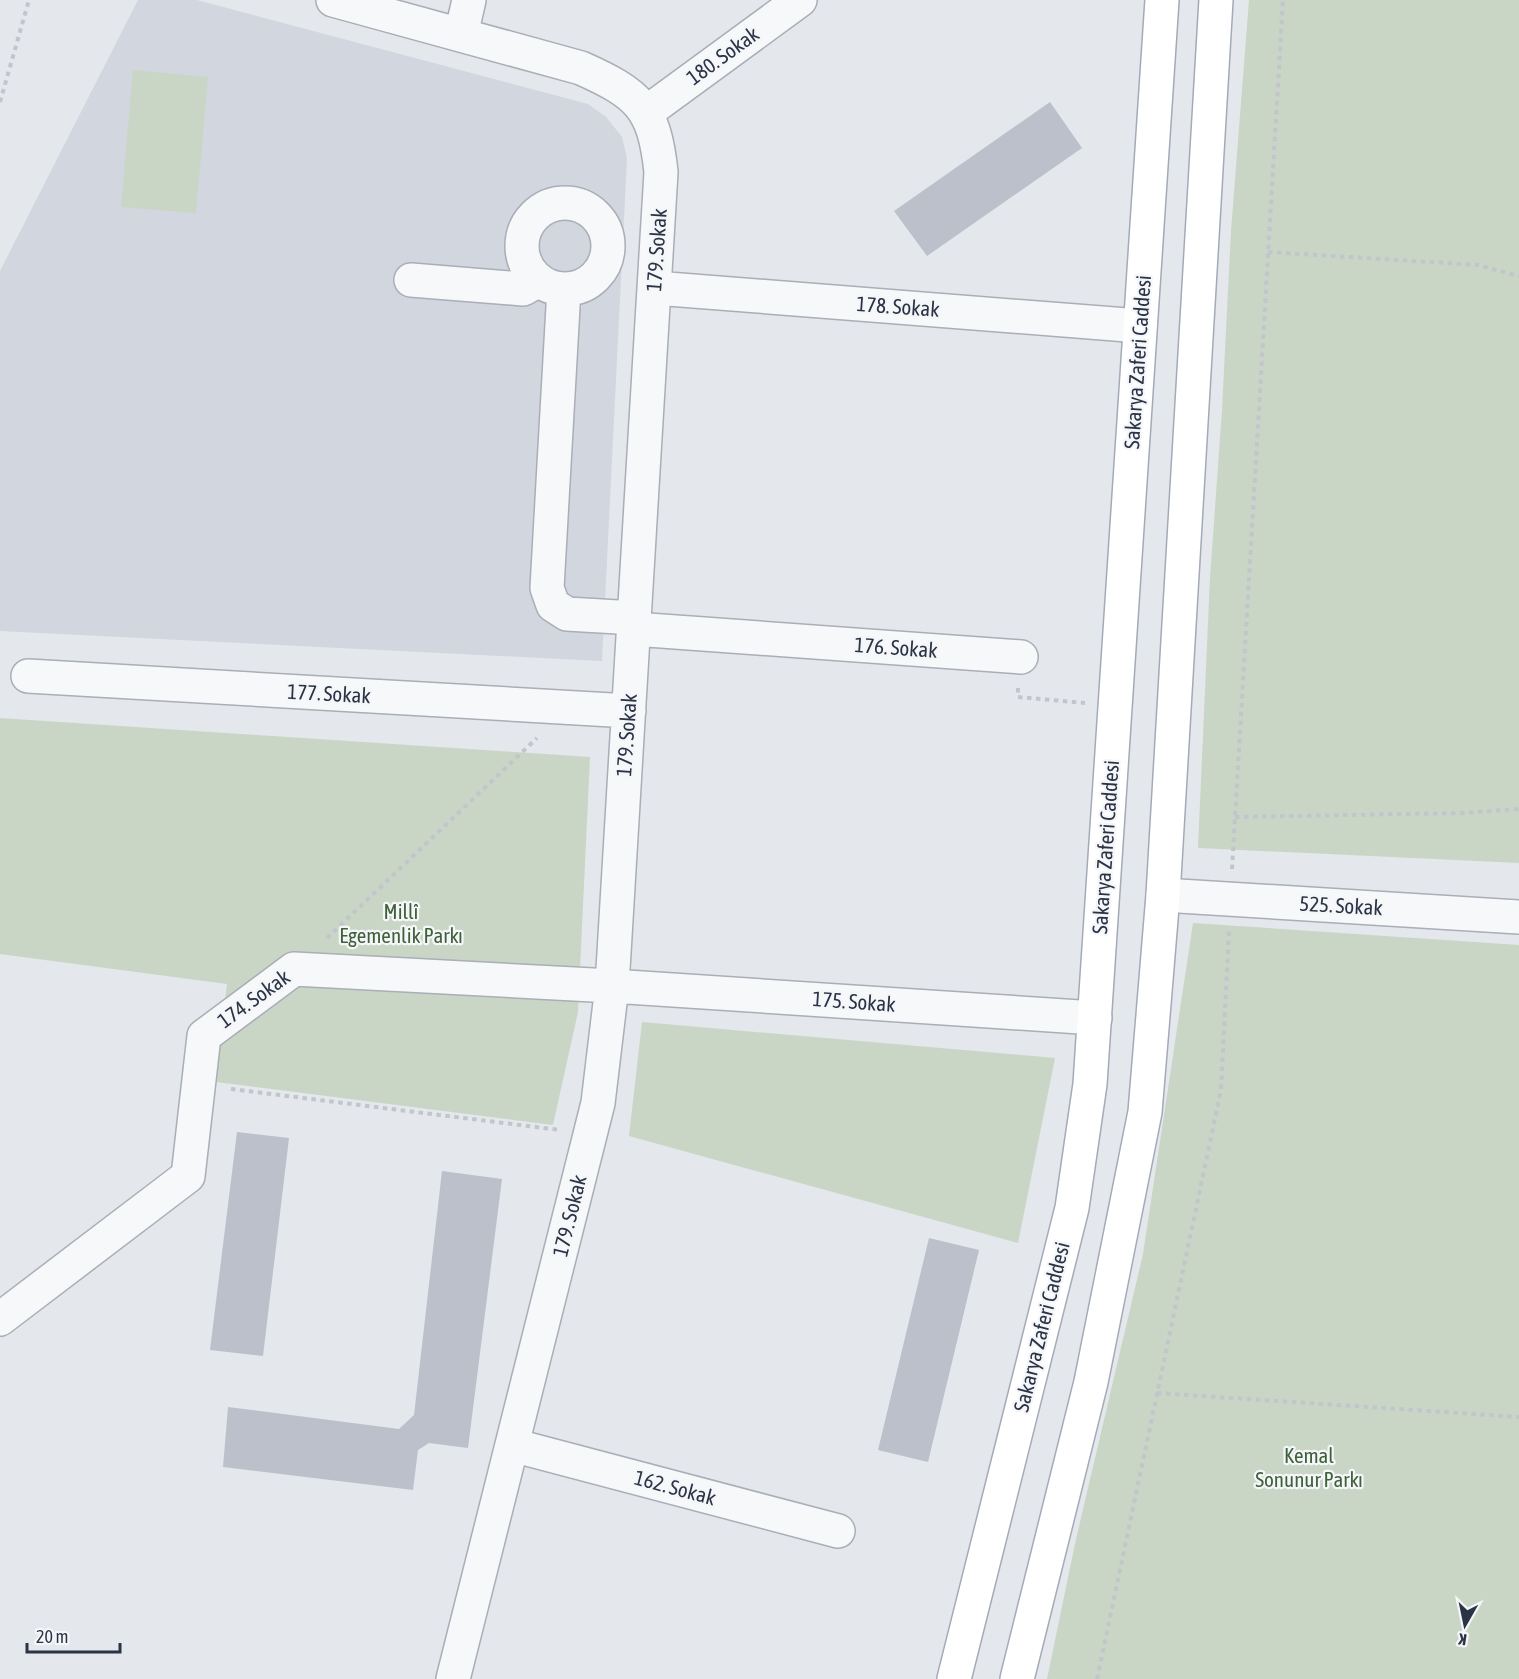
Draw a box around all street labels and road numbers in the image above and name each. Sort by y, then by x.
street label: 180. Sokak [682,21,763,89]
street label: 179. Sokak [641,208,671,292]
street label: Sakarya Zaferi Caddesi [1119,274,1155,450]
street label: 178. Sokak [856,291,940,321]
street label: 176. Sokak [854,632,938,662]
street label: 177. Sokak [287,679,371,707]
street label: 179. Sokak [611,693,641,777]
street label: Sakarya Zaferi Caddesi [1087,759,1123,935]
street label: 525. Sokak [1299,891,1383,919]
street label: 174. Sokak [213,964,294,1032]
street label: 175. Sokak [812,986,896,1016]
street label: 179. Sokak [547,1173,591,1259]
street label: Sakarya Zaferi Caddesi [1008,1239,1074,1414]
street label: 162. Sokak [632,1465,719,1509]

